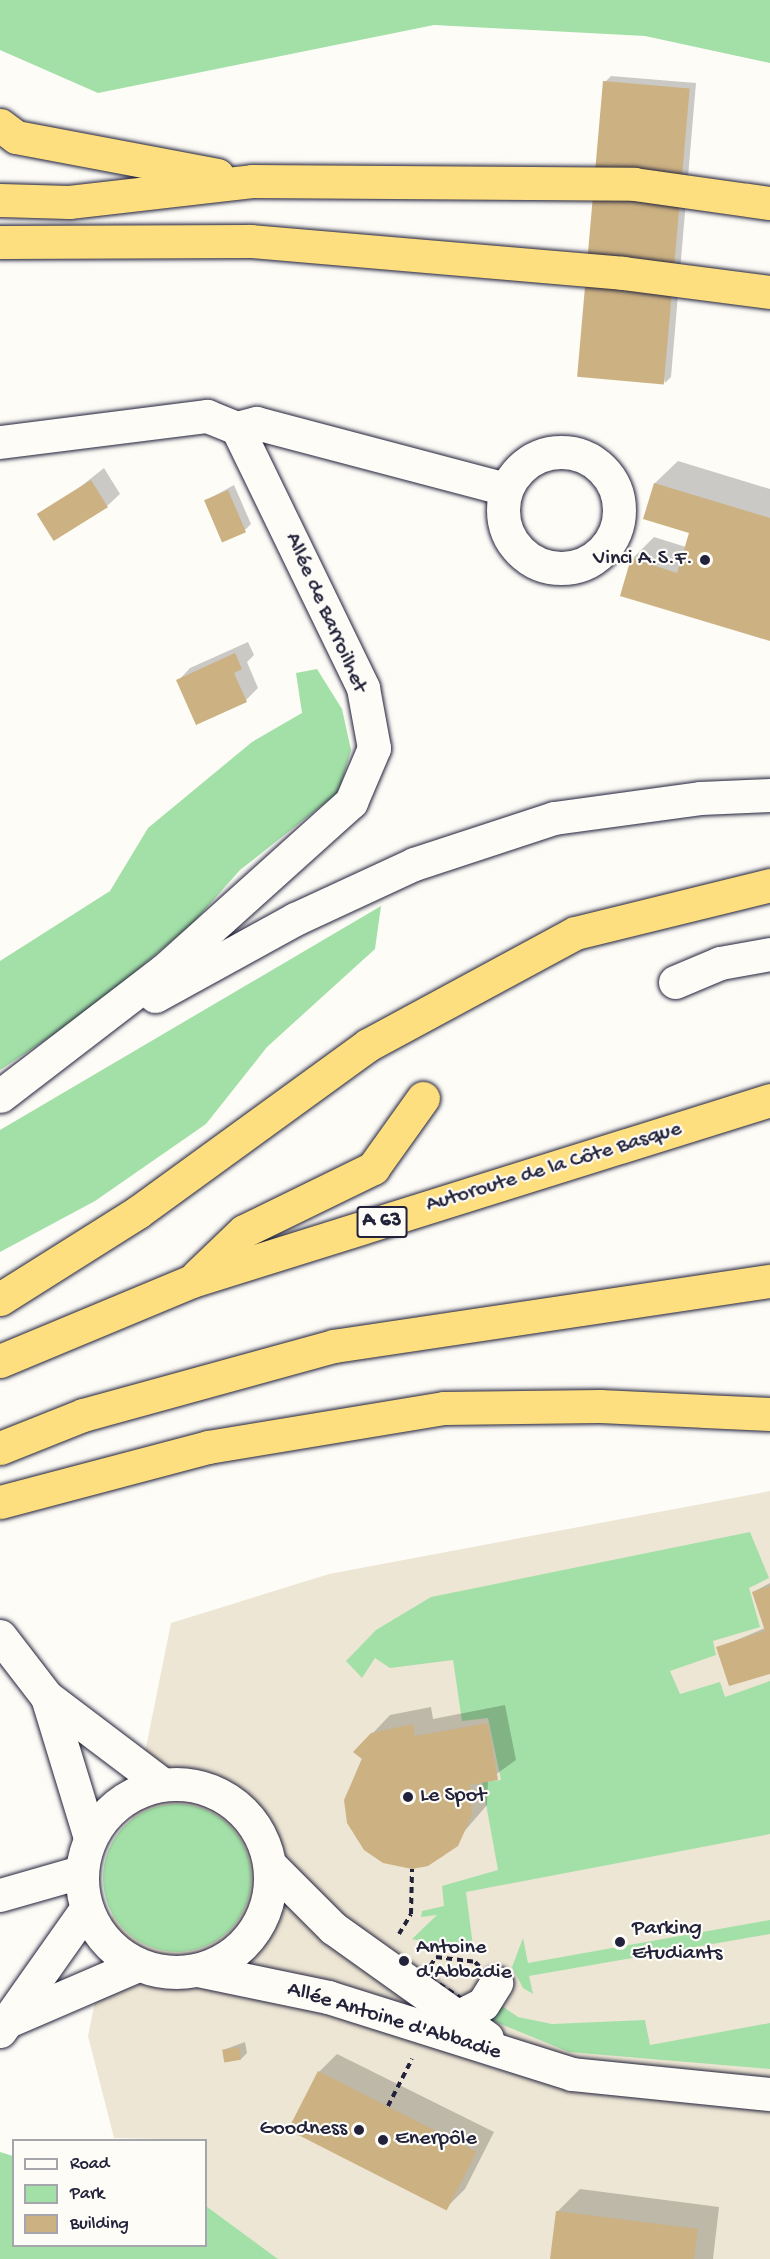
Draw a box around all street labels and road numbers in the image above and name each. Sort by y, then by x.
street label: Allée de Barroilhet [278,529,372,697]
street label: Autoroute de la Côte Basque [423,1117,685,1219]
road number: A 63 [356,1204,407,1240]
street label: Allée Antoine d'Abbadie [284,1977,504,2067]

